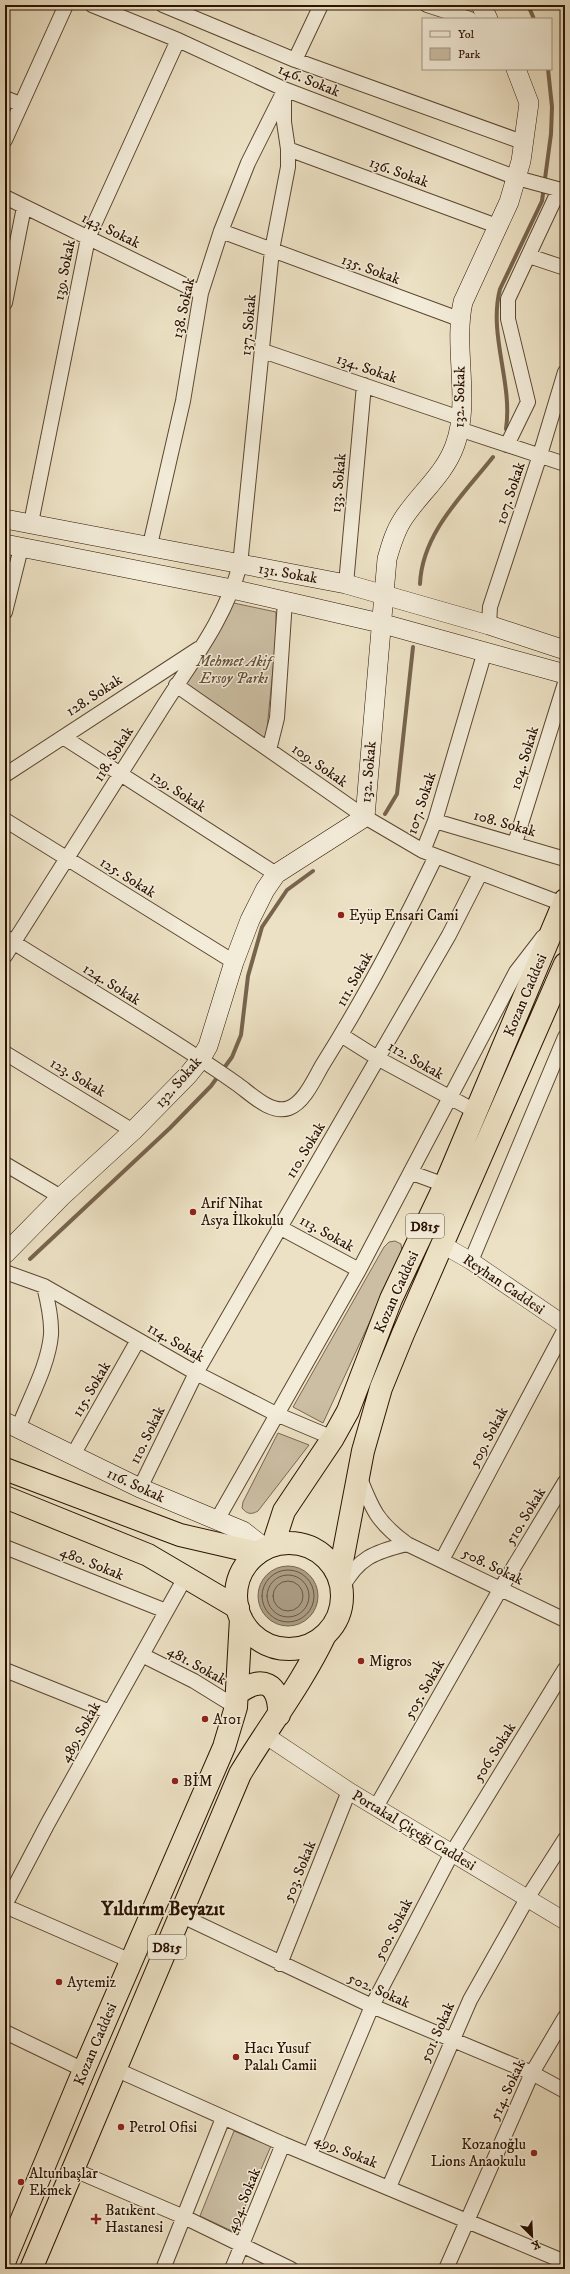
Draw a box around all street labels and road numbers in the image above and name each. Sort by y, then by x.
street label: 146. Sokak [275,59,343,102]
street label: 136. Sokak [366,153,432,192]
street label: 143. Sokak [78,208,144,253]
street label: 139. Sokak [49,237,80,302]
street label: 135. Sokak [339,250,403,289]
street label: 138. Sokak [168,275,199,340]
street label: 137. Sokak [236,293,261,357]
street label: 134. Sokak [334,349,400,388]
street label: 132. Sokak [449,365,470,428]
street label: 133. Sokak [326,452,351,514]
street label: 107. Sokak [491,459,530,527]
street label: 131. Sokak [257,559,320,588]
street label: 128. Sokak [62,670,127,721]
street label: 118. Sokak [89,723,138,785]
street label: 104. Sokak [506,723,543,792]
street label: 109. Sokak [288,739,352,792]
street label: 132. Sokak [356,740,381,804]
street label: 129. Sokak [146,766,210,817]
street label: 107. Sokak [402,769,441,837]
street label: 108. Sokak [471,806,539,842]
street label: 125. Sokak [96,853,160,902]
street label: 111. Sokak [332,948,377,1010]
street label: Kozan Caddesi [500,951,551,1039]
street label: 124. Sokak [79,959,145,1010]
street label: 112. Sokak [384,1037,448,1084]
street label: 132. Sokak [151,1052,206,1112]
street label: 123. Sokak [46,1053,110,1102]
street label: 110. Sokak [281,1118,330,1182]
street label: 113. Sokak [296,1211,358,1256]
road number: D815 [406,1214,444,1238]
street label: Kozan Caddesi [370,1248,423,1336]
street label: Reyhan Caddesi [459,1250,548,1319]
street label: 114. Sokak [144,1318,208,1367]
street label: 115. Sokak [68,1358,115,1420]
street label: 110. Sokak [125,1403,170,1467]
street label: 509. Sokak [465,1403,513,1471]
street label: 116. Sokak [104,1464,168,1507]
street label: 510. Sokak [501,1483,550,1549]
street label: 480. Sokak [57,1542,127,1585]
street label: 508. Sokak [459,1543,527,1590]
street label: 481. Sokak [164,1641,230,1690]
street label: 505. Sokak [400,1656,449,1722]
street label: 489. Sokak [56,1698,105,1766]
street label: 506. Sokak [469,1719,520,1785]
street label: Portakal Çiçeği Caddesi [348,1786,479,1875]
street label: 503. Sokak [279,1837,321,1905]
street label: 500. Sokak [370,1895,417,1963]
road number: D815 [148,1935,186,1959]
street label: 502. Sokak [345,1968,413,2013]
street label: 501. Sokak [416,1999,459,2065]
street label: Kozan Caddesi [70,2000,121,2088]
street label: 514. Sokak [485,2056,530,2124]
street label: 499. Sokak [311,2130,381,2173]
street label: 494. Sokak [222,2164,265,2235]

